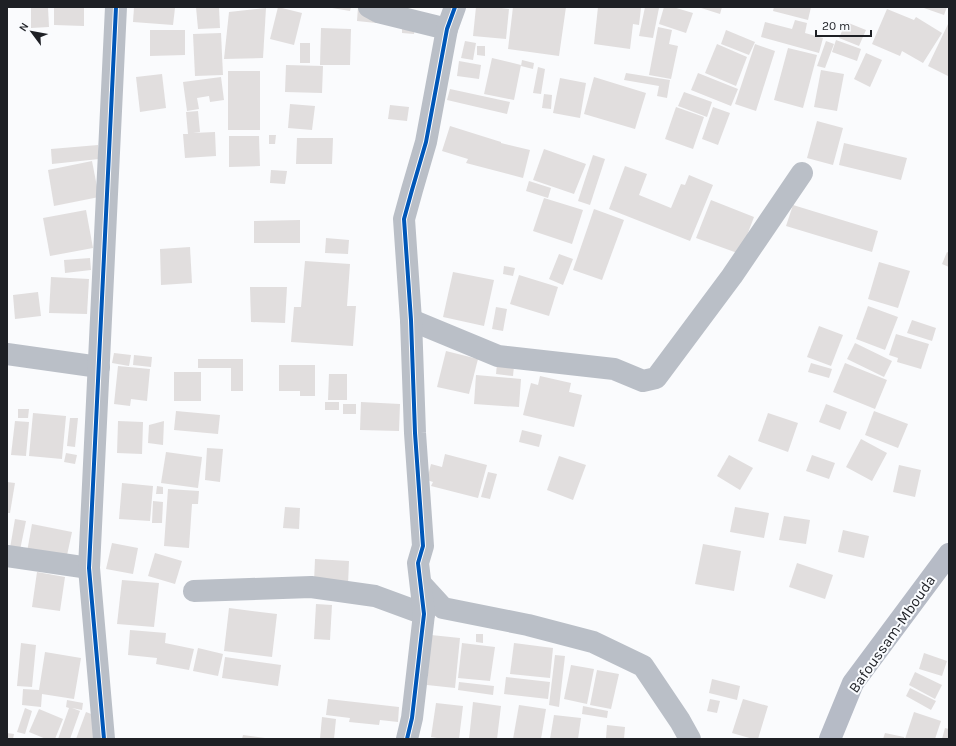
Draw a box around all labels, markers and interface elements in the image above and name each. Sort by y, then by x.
north arrow [12,12,52,52]
scale bar [816,12,871,38]
text: 20 m [822,19,850,33]
text: N [16,20,32,34]
street label: Bafoussam-Mbouda [845,572,939,696]

